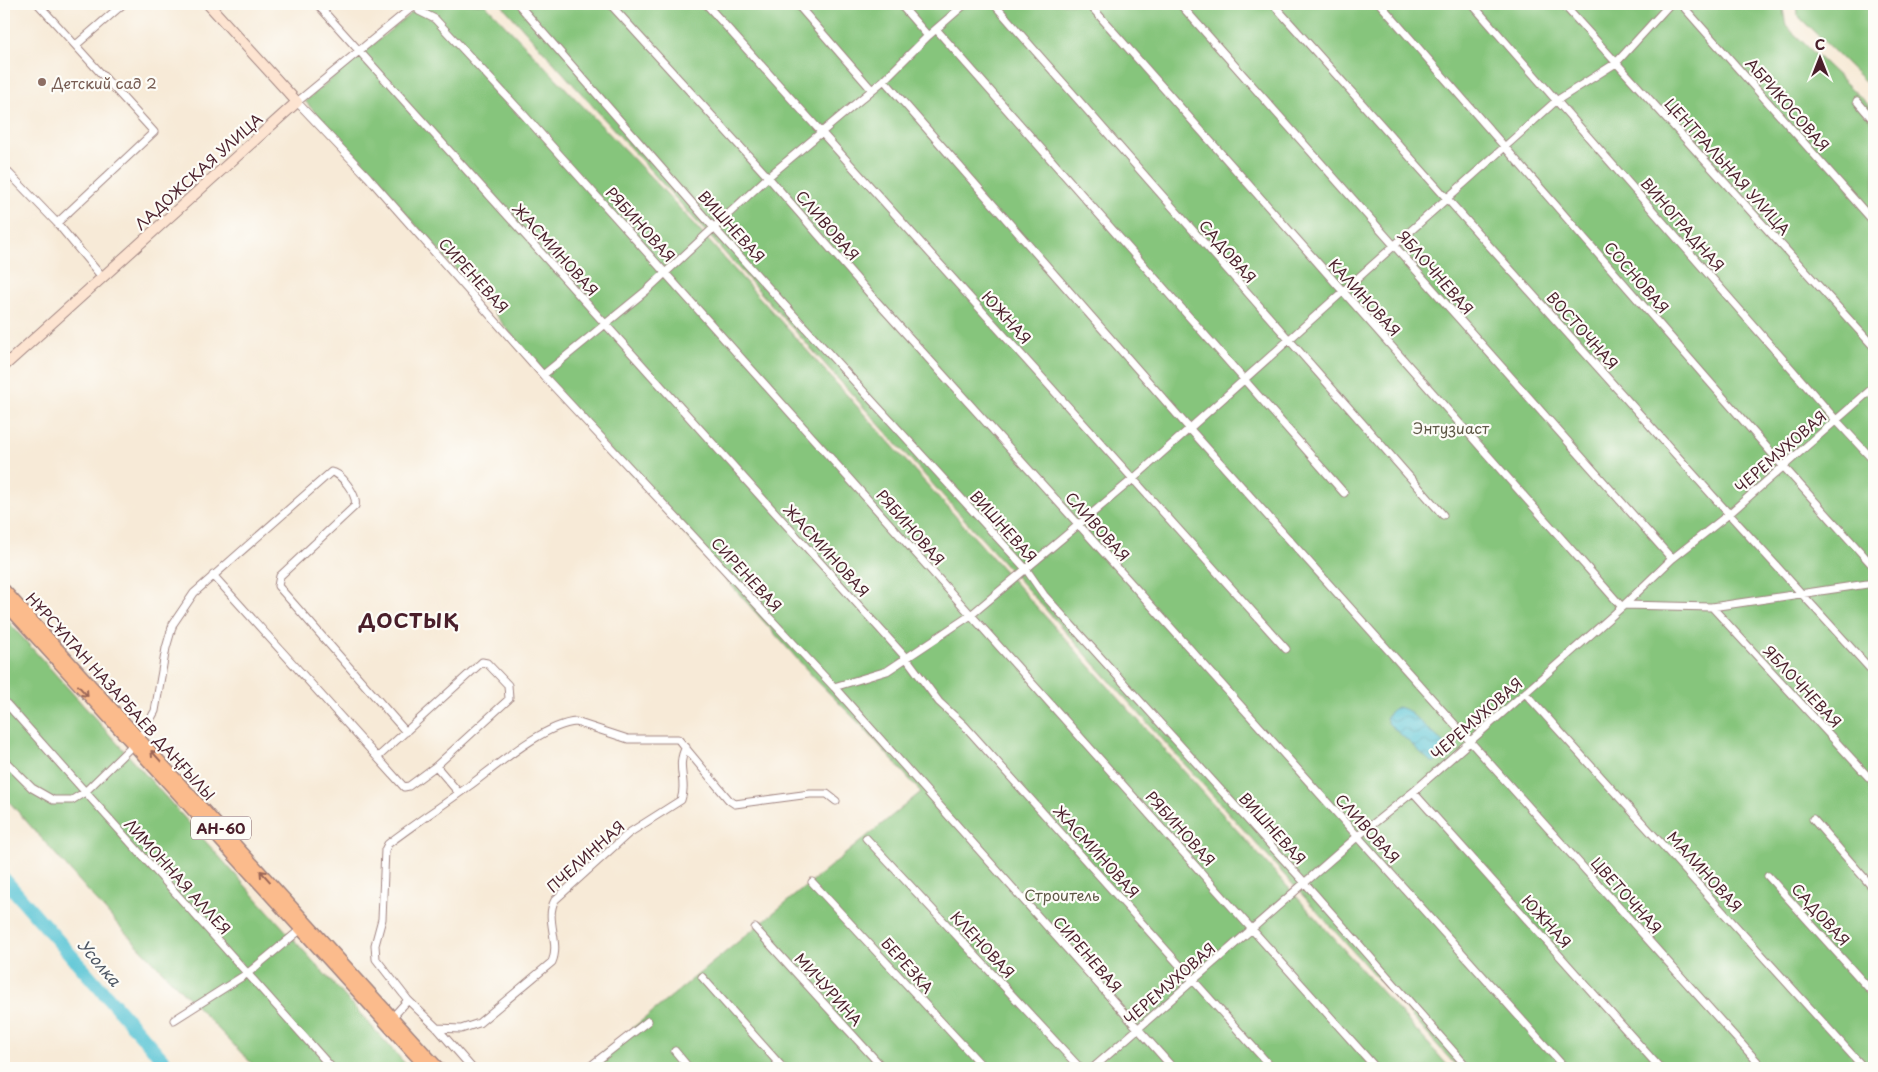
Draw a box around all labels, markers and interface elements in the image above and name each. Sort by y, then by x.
north arrow [1796,32,1846,82]
text: С [1815,34,1825,55]
street label: АБРИКОСОВАЯ [1741,52,1835,156]
place label: Детский сад 2 [51,71,157,94]
marker: Детский сад 2 [36,76,48,88]
street label: ЦЕНТРАЛЬНАЯ УЛИЦА [1660,92,1796,240]
street label: ЛАДОЖСКАЯ УЛИЦА [129,107,267,235]
street label: ВИНОГРАДНАЯ [1636,172,1730,276]
street label: РЯБИНОВАЯ [601,181,681,267]
street label: ВИШНЕВАЯ [693,185,771,267]
street label: СЛИВОВАЯ [791,185,865,265]
street label: ЖАСМИНОВАЯ [508,197,604,301]
street label: САДОВАЯ [1194,214,1262,288]
street label: ЯБЛОЧНЕВАЯ [1393,225,1479,319]
street label: СИРЕНЕВАЯ [434,232,514,318]
street label: СОСНОВАЯ [1599,236,1675,318]
street label: КАЛИНОВАЯ [1324,253,1406,341]
street label: ЮЖНАЯ [977,285,1037,349]
street label: ВОСТОЧНАЯ [1542,286,1624,374]
street label: ЧЕРЕМУХОВАЯ [1729,405,1831,497]
park label: Энтузиаст [1413,416,1490,439]
street label: РЯБИНОВАЯ [871,484,951,570]
street label: ВИШНЕВАЯ [965,485,1043,567]
street label: СЛИВОВАЯ [1060,486,1136,566]
street label: ЖАСМИНОВАЯ [779,498,875,602]
street label: СИРЕНЕВАЯ [706,532,788,616]
street label: НҰРСҰЛТАН НАЗАРБАЕВ ДАҢҒЫЛЫ [21,587,221,805]
district label: ДОСТЫҚ [358,605,459,635]
street label: ЯБЛОЧНЕВАЯ [1759,640,1847,732]
street label: ЧЕРЕМУХОВАЯ [1425,672,1527,764]
one-way arrow [77,684,89,697]
one-way arrow [150,749,162,762]
street label: РЯБИНОВАЯ [1141,785,1221,871]
street label: ВИШНЕВАЯ [1234,787,1312,869]
street label: СЛИВОВАЯ [1330,788,1406,868]
street label: ЖАСМИНОВАЯ [1049,799,1145,903]
street label: ЛИМОННАЯ АЛЛЕЯ [120,813,236,939]
street label: ПЧЕЛИННАЯ [541,815,629,897]
road number: АН-60 [191,816,251,840]
street label: МАЛИНОВАЯ [1662,825,1748,917]
street label: ЦВЕТОЧНАЯ [1586,852,1668,938]
one-way arrow [259,870,270,883]
street label: САДОВАЯ [1786,877,1856,951]
park label: Строитель [1024,883,1100,906]
street label: ЮЖНАЯ [1517,889,1577,953]
street label: КЛЕНОВАЯ [946,905,1020,983]
street label: СИРЕНЕВАЯ [1048,911,1128,997]
street label: БЕРЕЗКА [877,932,939,998]
water label: Усолка [73,933,128,992]
street label: ЧЕРЕМУХОВАЯ [1118,937,1220,1029]
street label: МИЧУРИНА [790,947,868,1031]

